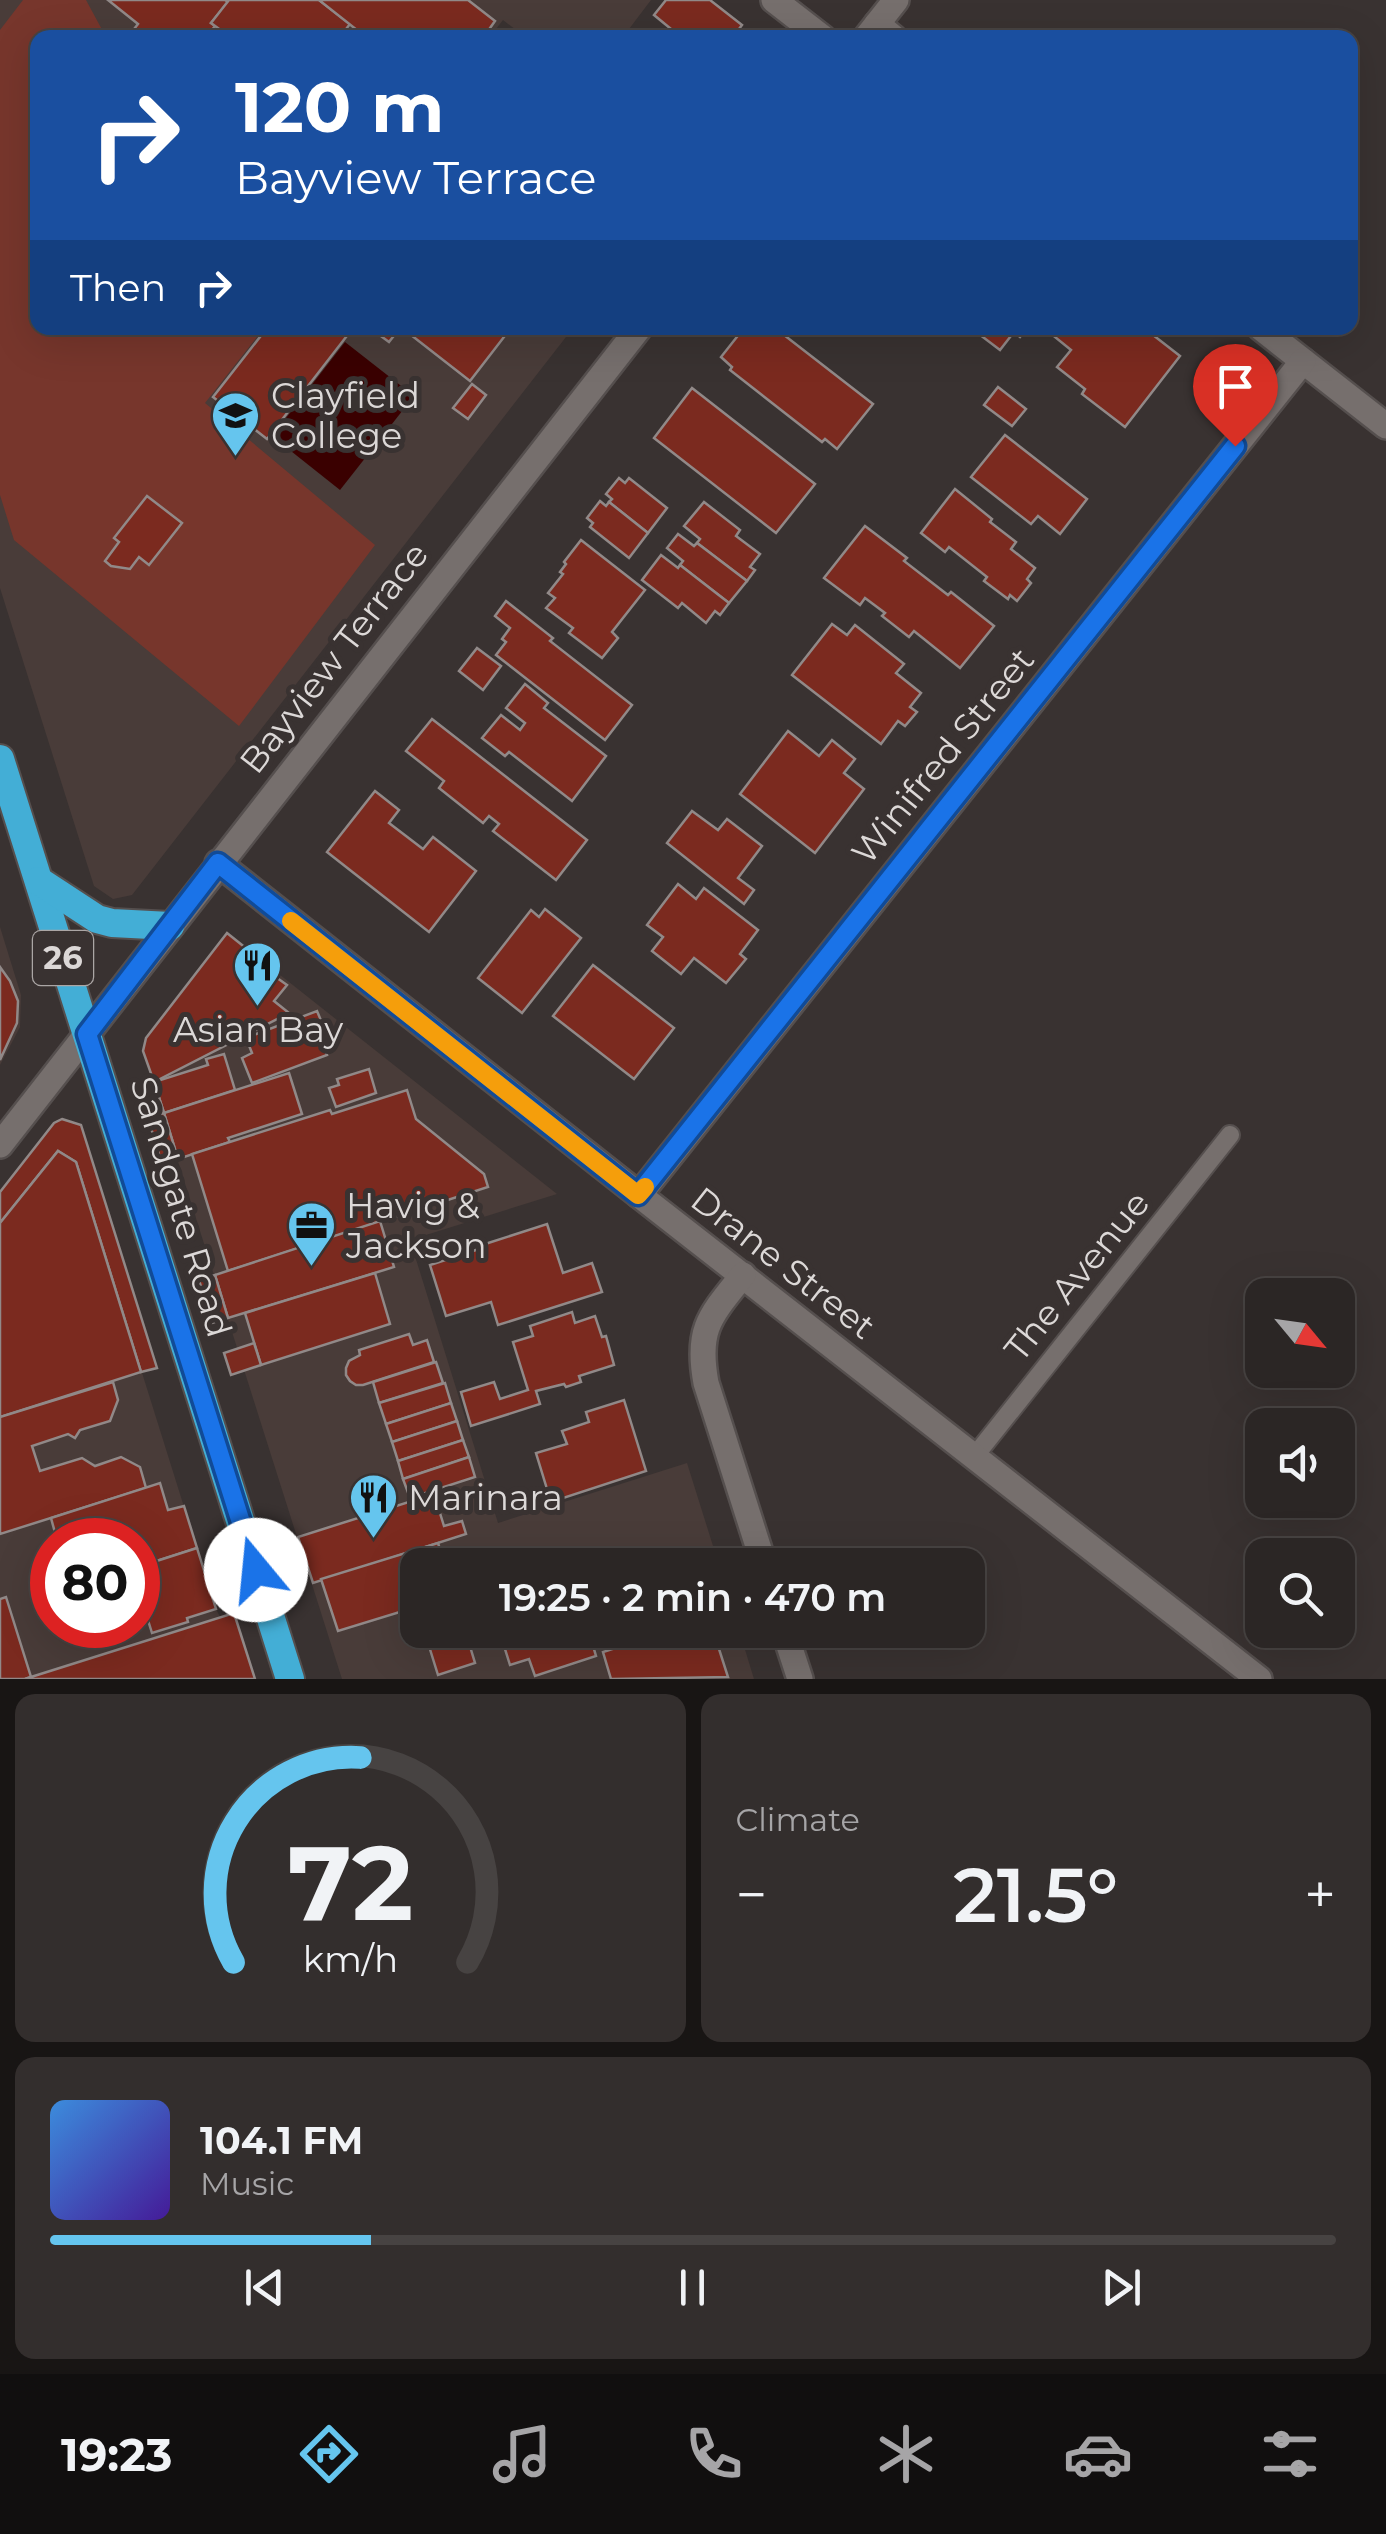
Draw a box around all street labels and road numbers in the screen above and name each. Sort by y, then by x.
street label: Bayview Terrace [230,534,437,782]
street label: Winifred Street [842,639,1043,873]
road number: 26 [33,931,93,985]
street label: Sandgate Road [122,1072,241,1342]
street label: Drane Street [683,1177,884,1348]
street label: The Avenue [995,1182,1158,1369]

